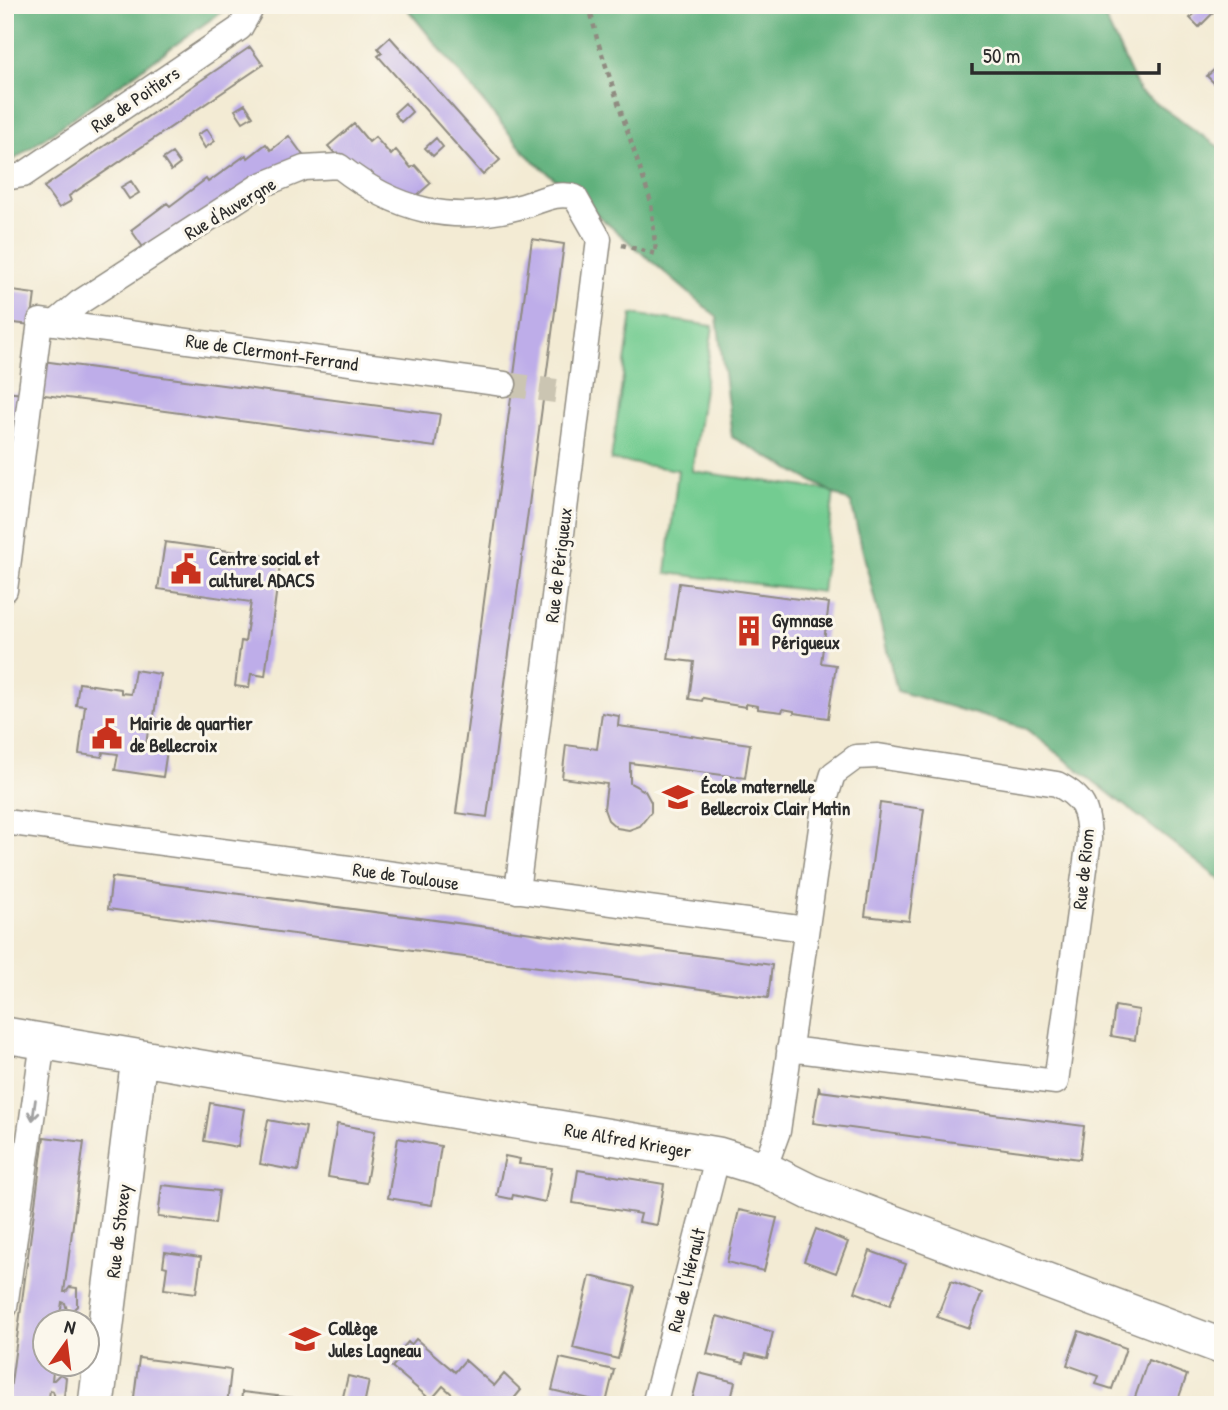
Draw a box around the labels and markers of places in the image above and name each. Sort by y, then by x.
place label: Centre social et culturel ADACS [209,545,320,593]
public building icon: Centre social et culturel ADACS [169,552,203,586]
place label: Gymnase Périgueux [772,607,840,656]
building icon: Gymnase Périgueux [732,614,766,648]
place label: Mairie de quartier de Bellecroix [130,710,253,758]
public building icon: Mairie de quartier de Bellecroix [90,717,124,751]
place label: École maternelle Bellecroix Clair Matin [701,773,851,821]
school or university icon: École maternelle Bellecroix Clair Matin [661,780,695,814]
place label: Collège Jules Lagneau [328,1315,422,1364]
school or university icon: Collège Jules Lagneau [288,1322,322,1356]

